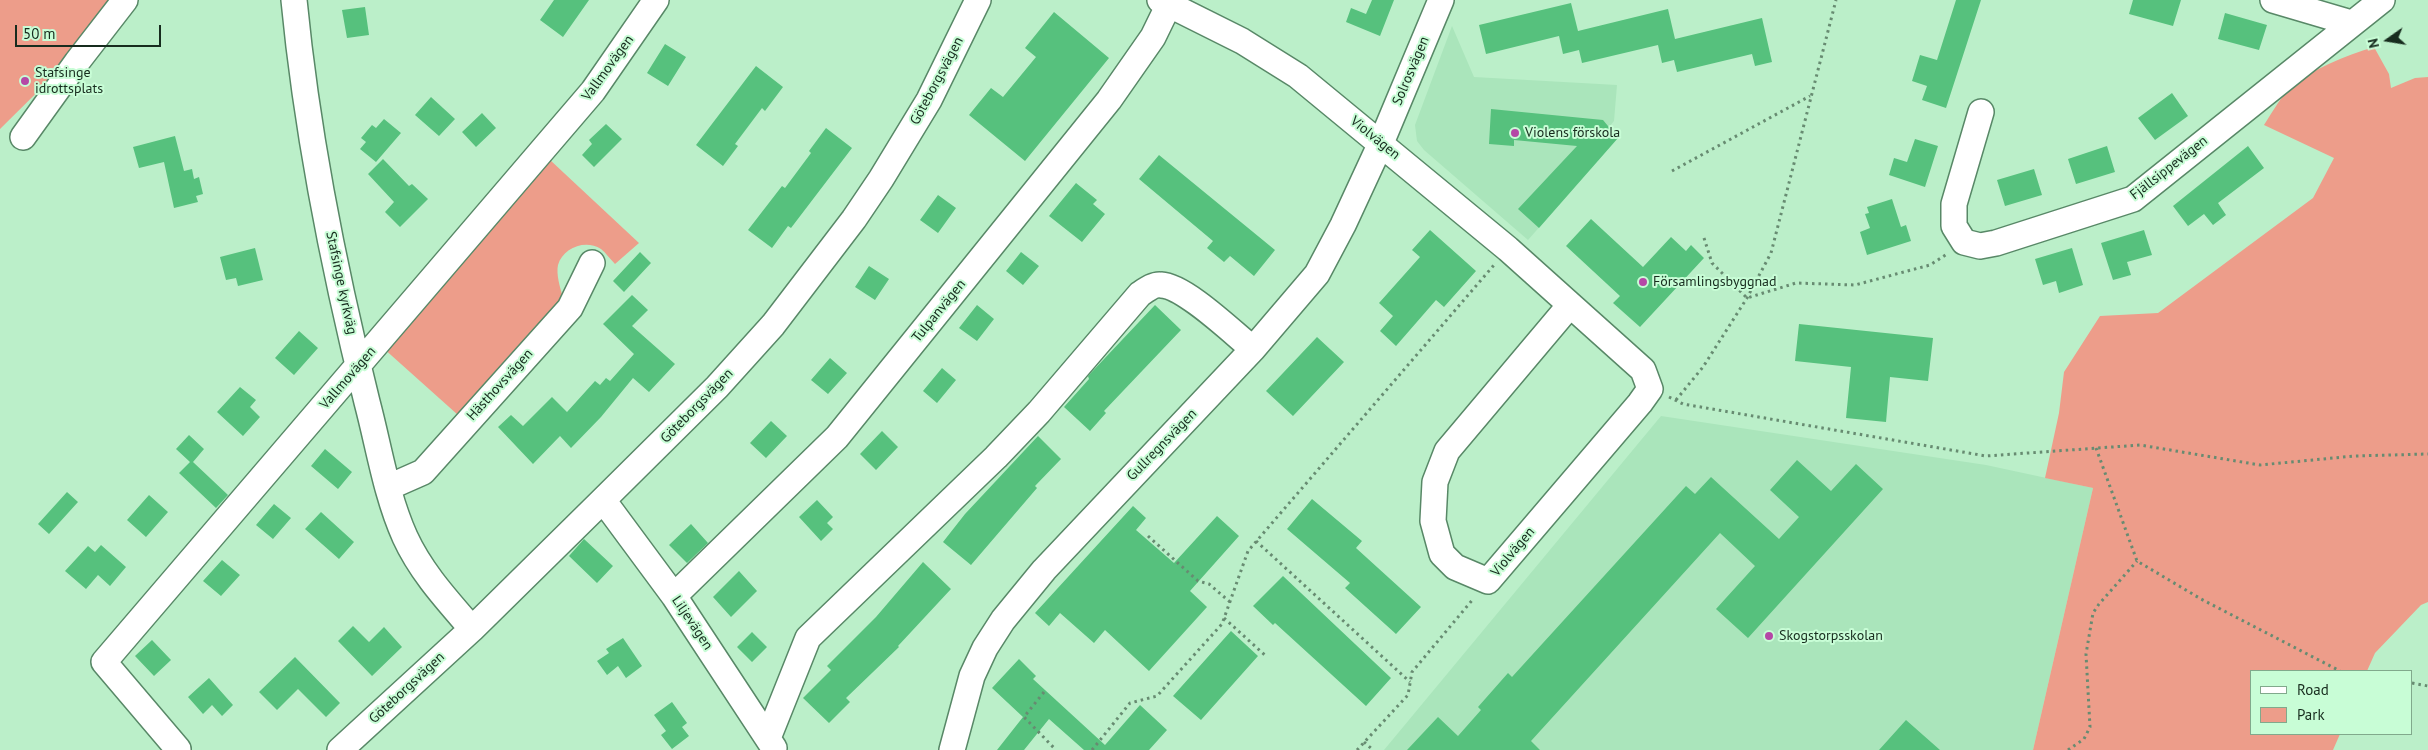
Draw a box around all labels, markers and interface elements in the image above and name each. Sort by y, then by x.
scale bar [18,15,164,47]
north arrow [2363,15,2413,65]
text: 50 m [23,24,56,43]
street label: Vallmovägen [579,32,637,104]
street label: Göteborgsvägen [907,34,967,128]
street label: Solrosvägen [1389,34,1433,108]
text: N [2364,37,2383,50]
place label: Stafsinge idrottsplats [35,65,103,98]
marker: Stafsinge idrottsplats [19,75,31,87]
street label: Violvägen [1347,113,1403,163]
place label: Violens förskola [1525,125,1620,141]
marker: Violens förskola [1509,127,1521,139]
street label: Fjällsippevägen [2127,133,2211,203]
street label: Stafsinge kyrkväg [322,230,360,336]
place label: Församlingsbyggnad [1653,274,1777,290]
street label: Tulpanvägen [909,276,969,346]
marker: Församlingsbyggnad [1637,276,1649,288]
street label: Vallmovägen [316,343,380,413]
street label: Hästhovsvägen [463,346,537,424]
street label: Göteborgsvägen [657,365,737,447]
street label: Gullregnsvägen [1124,406,1200,484]
street label: Violvägen [1488,524,1538,580]
street label: Liljevägen [668,593,716,653]
place label: Skogstorpsskolan [1779,628,1883,644]
marker: Skogstorpsskolan [1763,630,1775,642]
street label: Göteborgsvägen [366,649,448,727]
legend [2250,670,2413,735]
text: Road [2297,680,2329,699]
text: Park [2297,705,2325,724]

